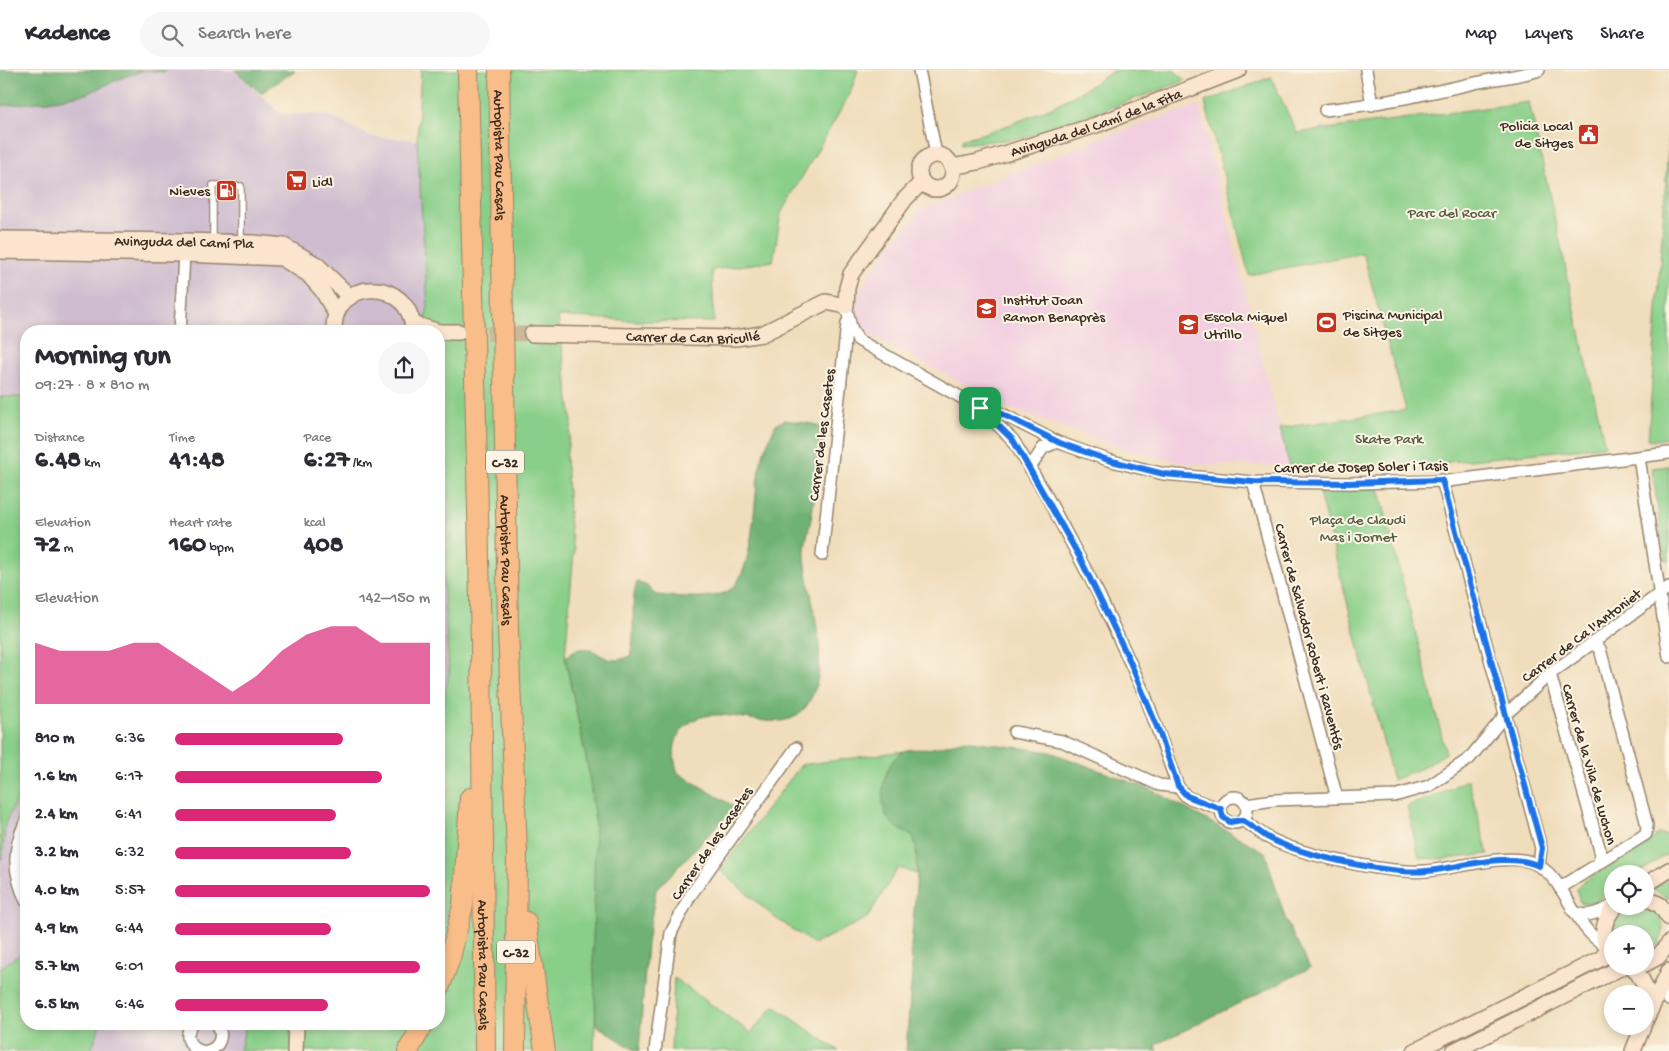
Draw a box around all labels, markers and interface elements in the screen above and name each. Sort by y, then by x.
search box [140,12,490,57]
text: Kadence [25,20,110,49]
icon: search [158,21,186,49]
text: Search here [198,23,292,46]
text: Map [1465,24,1497,45]
text: Layers [1525,24,1572,45]
text: Share [1600,24,1644,45]
street label: Avinguda del Camí de la Fita [1009,85,1185,162]
street label: Autopista Pau Casals [488,90,508,221]
place label: Policia Local de Sitges [1499,118,1573,153]
public building icon: Policia Local de Sitges [1577,122,1601,146]
supermarket icon: Lidl [284,169,308,193]
place label: Lidl [312,174,333,192]
fuel station icon: Nieves [214,178,238,202]
place label: Nieves [169,183,210,201]
park label: Parc del Rocar [1407,205,1498,223]
street label: Avinguda del Camí Pla [114,233,255,254]
place label: Institut Joan Ramon Benaprès [1003,292,1106,327]
school or university icon: Institut Joan Ramon Benaprès [975,296,999,320]
place label: Piscina Municipal de Sitges [1342,307,1443,342]
place label: Escola Miquel Utrillo [1204,309,1288,344]
sports icon: Piscina Municipal de Sitges [1315,311,1339,335]
school or university icon: Escola Miquel Utrillo [1176,313,1200,337]
street label: Carrer de Can Bricullé [626,327,761,349]
text: Morning run [35,341,170,374]
button: share [378,342,430,394]
street label: Carrer de les Casetes [806,368,840,502]
text: 09:27 · 8 × 810 m [35,377,149,396]
pin [959,387,1001,429]
icon: arrive [966,394,994,422]
text: Distance [35,430,84,447]
text: Time [169,430,195,447]
text: Pace [304,430,331,447]
park label: Skate Park [1355,431,1424,449]
text: 6.48 [35,447,81,476]
text: 41:48 [169,447,225,476]
text: 6:27 [304,447,349,476]
road number: C-32 [486,451,524,474]
text: km [81,455,101,472]
text: /km [349,455,372,472]
street label: Carrer de Josep Soler i Tasis [1274,457,1448,479]
street label: Autopista Pau Casals [495,495,515,626]
park label: Plaça de Claudi Mas i Jornet [1309,512,1406,547]
text: Elevation [35,515,91,532]
text: Heart rate [169,515,232,532]
text: kcal [304,515,326,532]
street label: Carrer de Salvador Robert i Raventós [1269,522,1347,752]
text: 72 [35,532,60,561]
text: 160 [169,532,206,561]
text: 408 [304,532,343,561]
text: m [60,540,74,557]
text: bpm [206,540,234,557]
street label: Carrer de Ca l'Antoniet [1519,585,1647,687]
text: Elevation [35,590,99,609]
text: 142–150 m [359,590,430,609]
street label: Carrer de la Vila de Luchon [1556,682,1620,847]
text: 810 m [35,730,74,749]
text: 6:36 [115,730,145,749]
text: 1.6 km [35,768,77,787]
text: 6:17 [115,768,143,787]
street label: Carrer de les Casetes [668,784,758,904]
text: 2.4 km [35,806,78,825]
text: 6:41 [115,806,142,825]
text: 3.2 km [35,844,78,863]
text: 6:32 [115,844,144,863]
map controls [1604,865,1654,1035]
button: locate [1604,865,1654,915]
text: 4.0 km [35,882,79,901]
text: 5:57 [115,882,145,901]
street label: Autopista Pau Casals [473,900,492,1031]
text: 4.9 km [35,920,78,939]
text: 6:44 [115,920,143,939]
button: + [1604,925,1654,975]
road number: C-32 [497,940,535,964]
text: 5.7 km [35,958,79,977]
text: 6:01 [115,958,144,977]
button: − [1604,985,1654,1035]
text: 6.5 km [35,996,79,1015]
text: 6:46 [115,996,144,1015]

